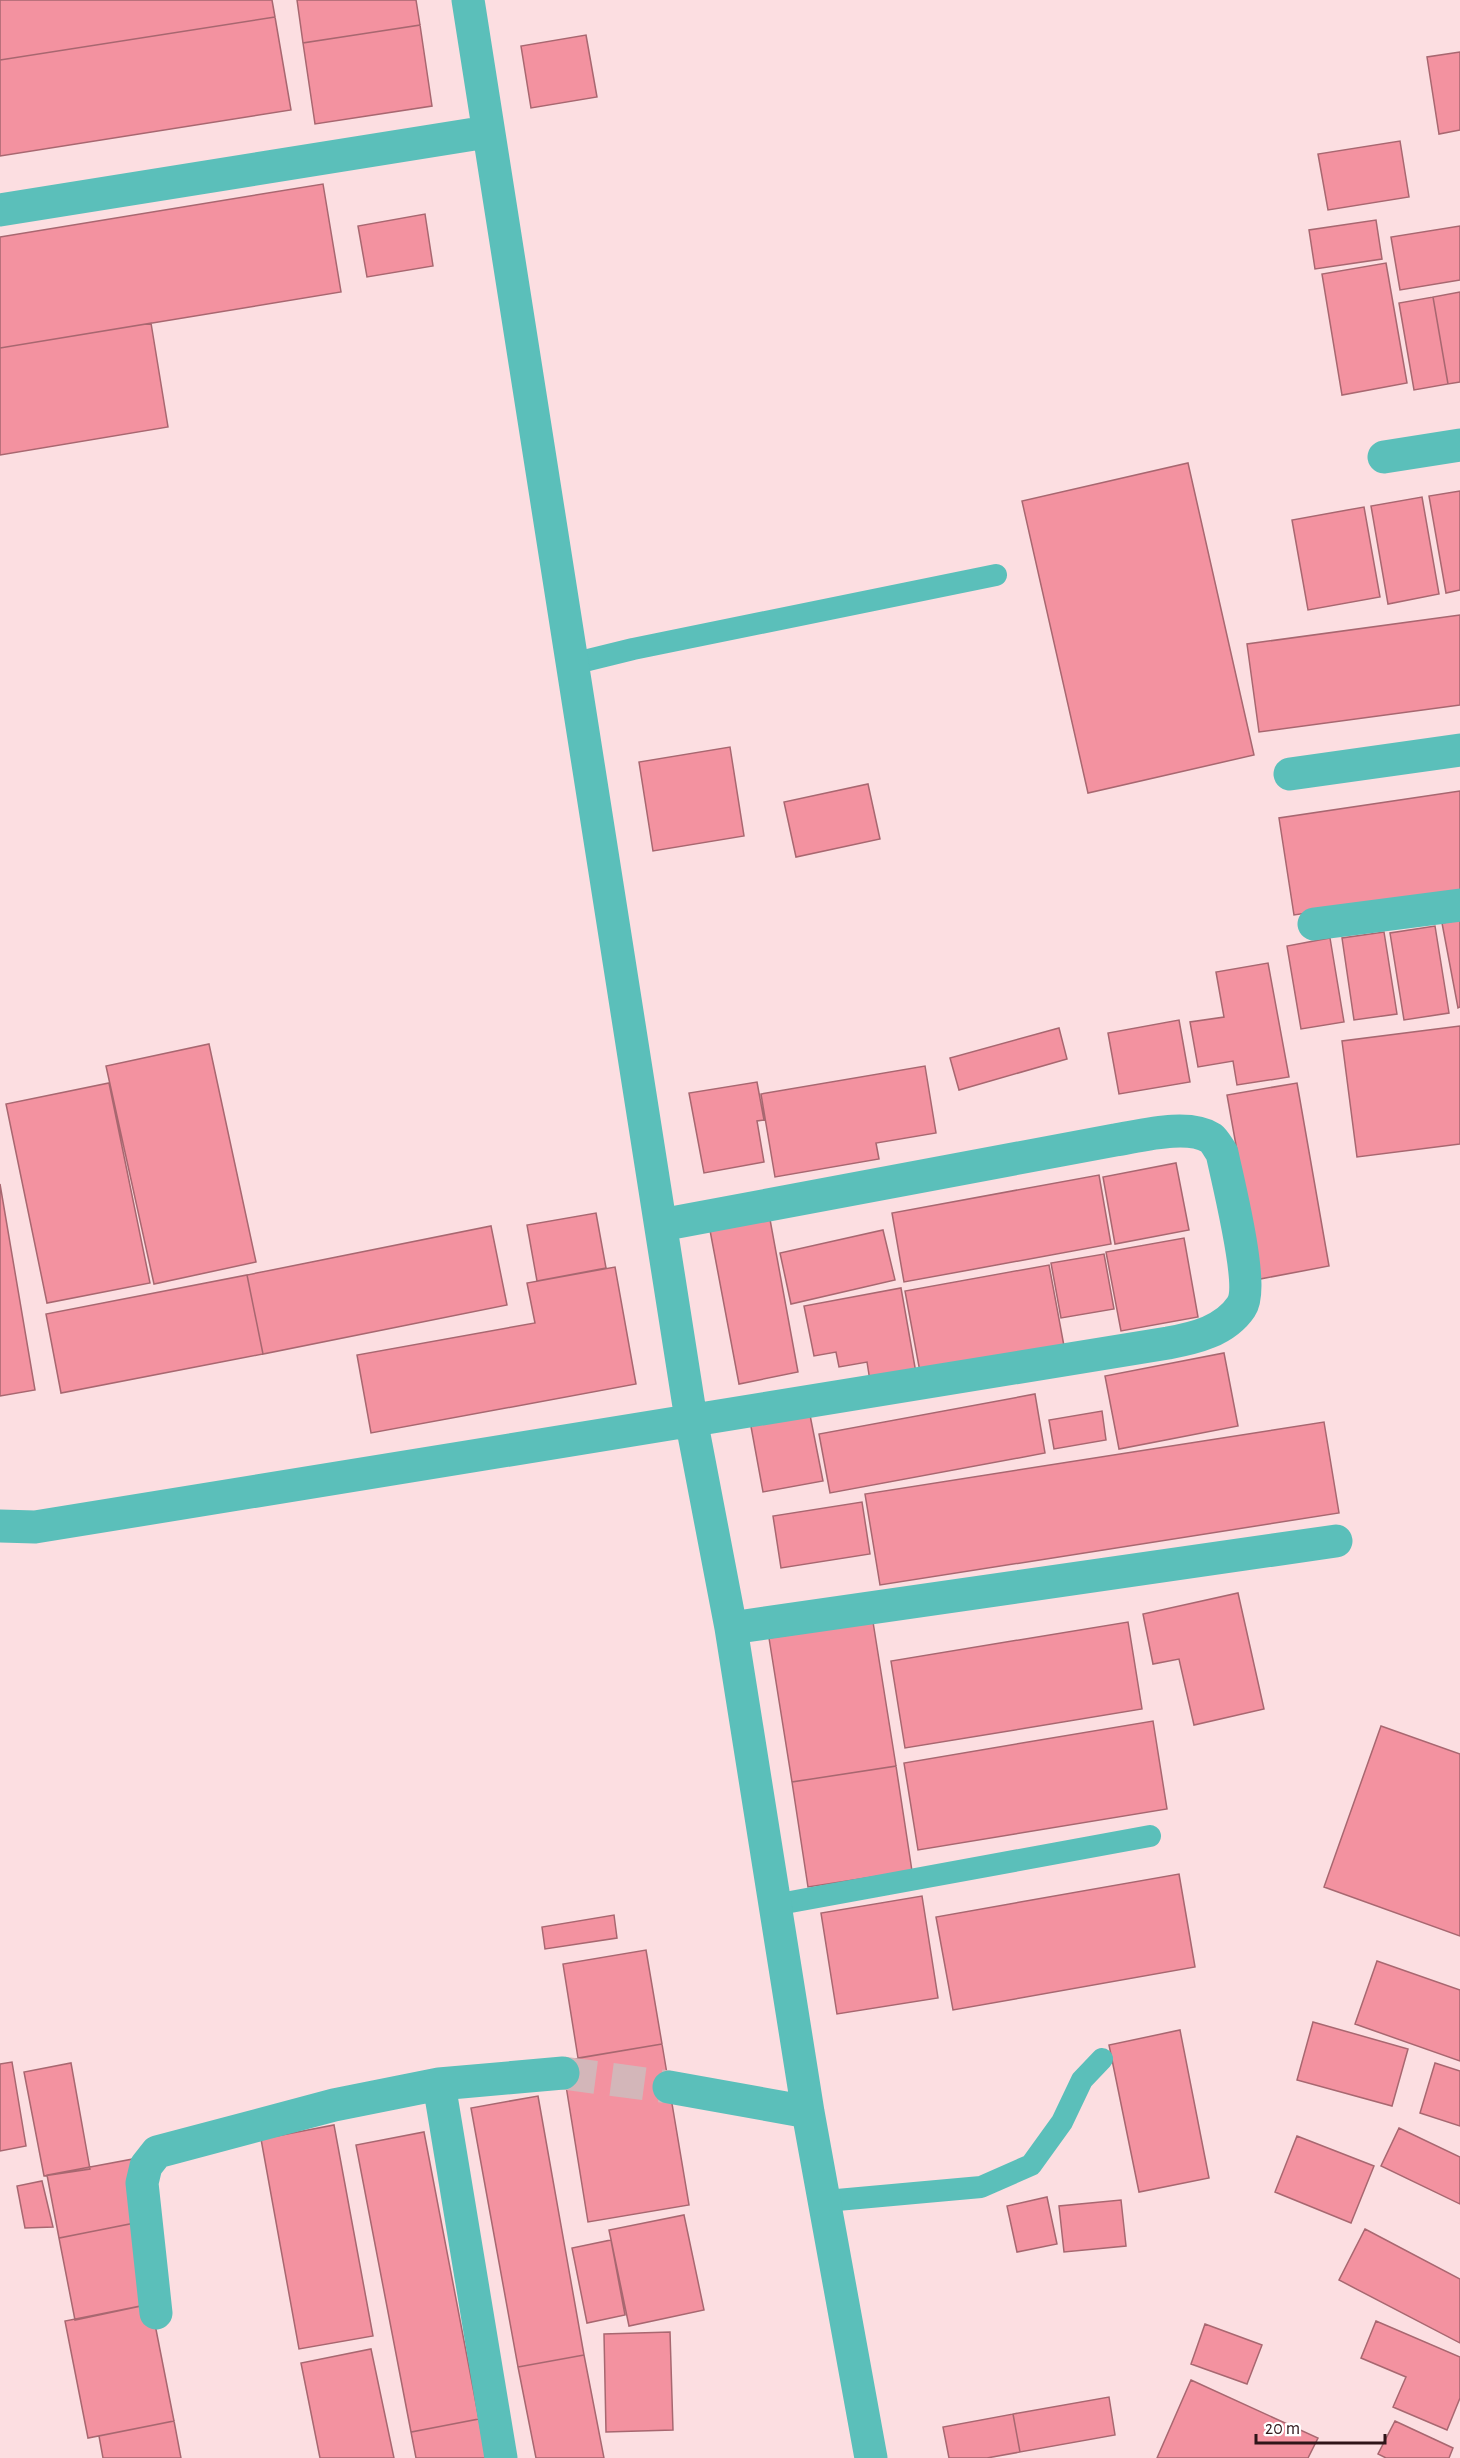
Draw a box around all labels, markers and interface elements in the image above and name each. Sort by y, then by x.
scale bar [1256,2407,1385,2445]
text: 20 m [1265,2420,1300,2438]

